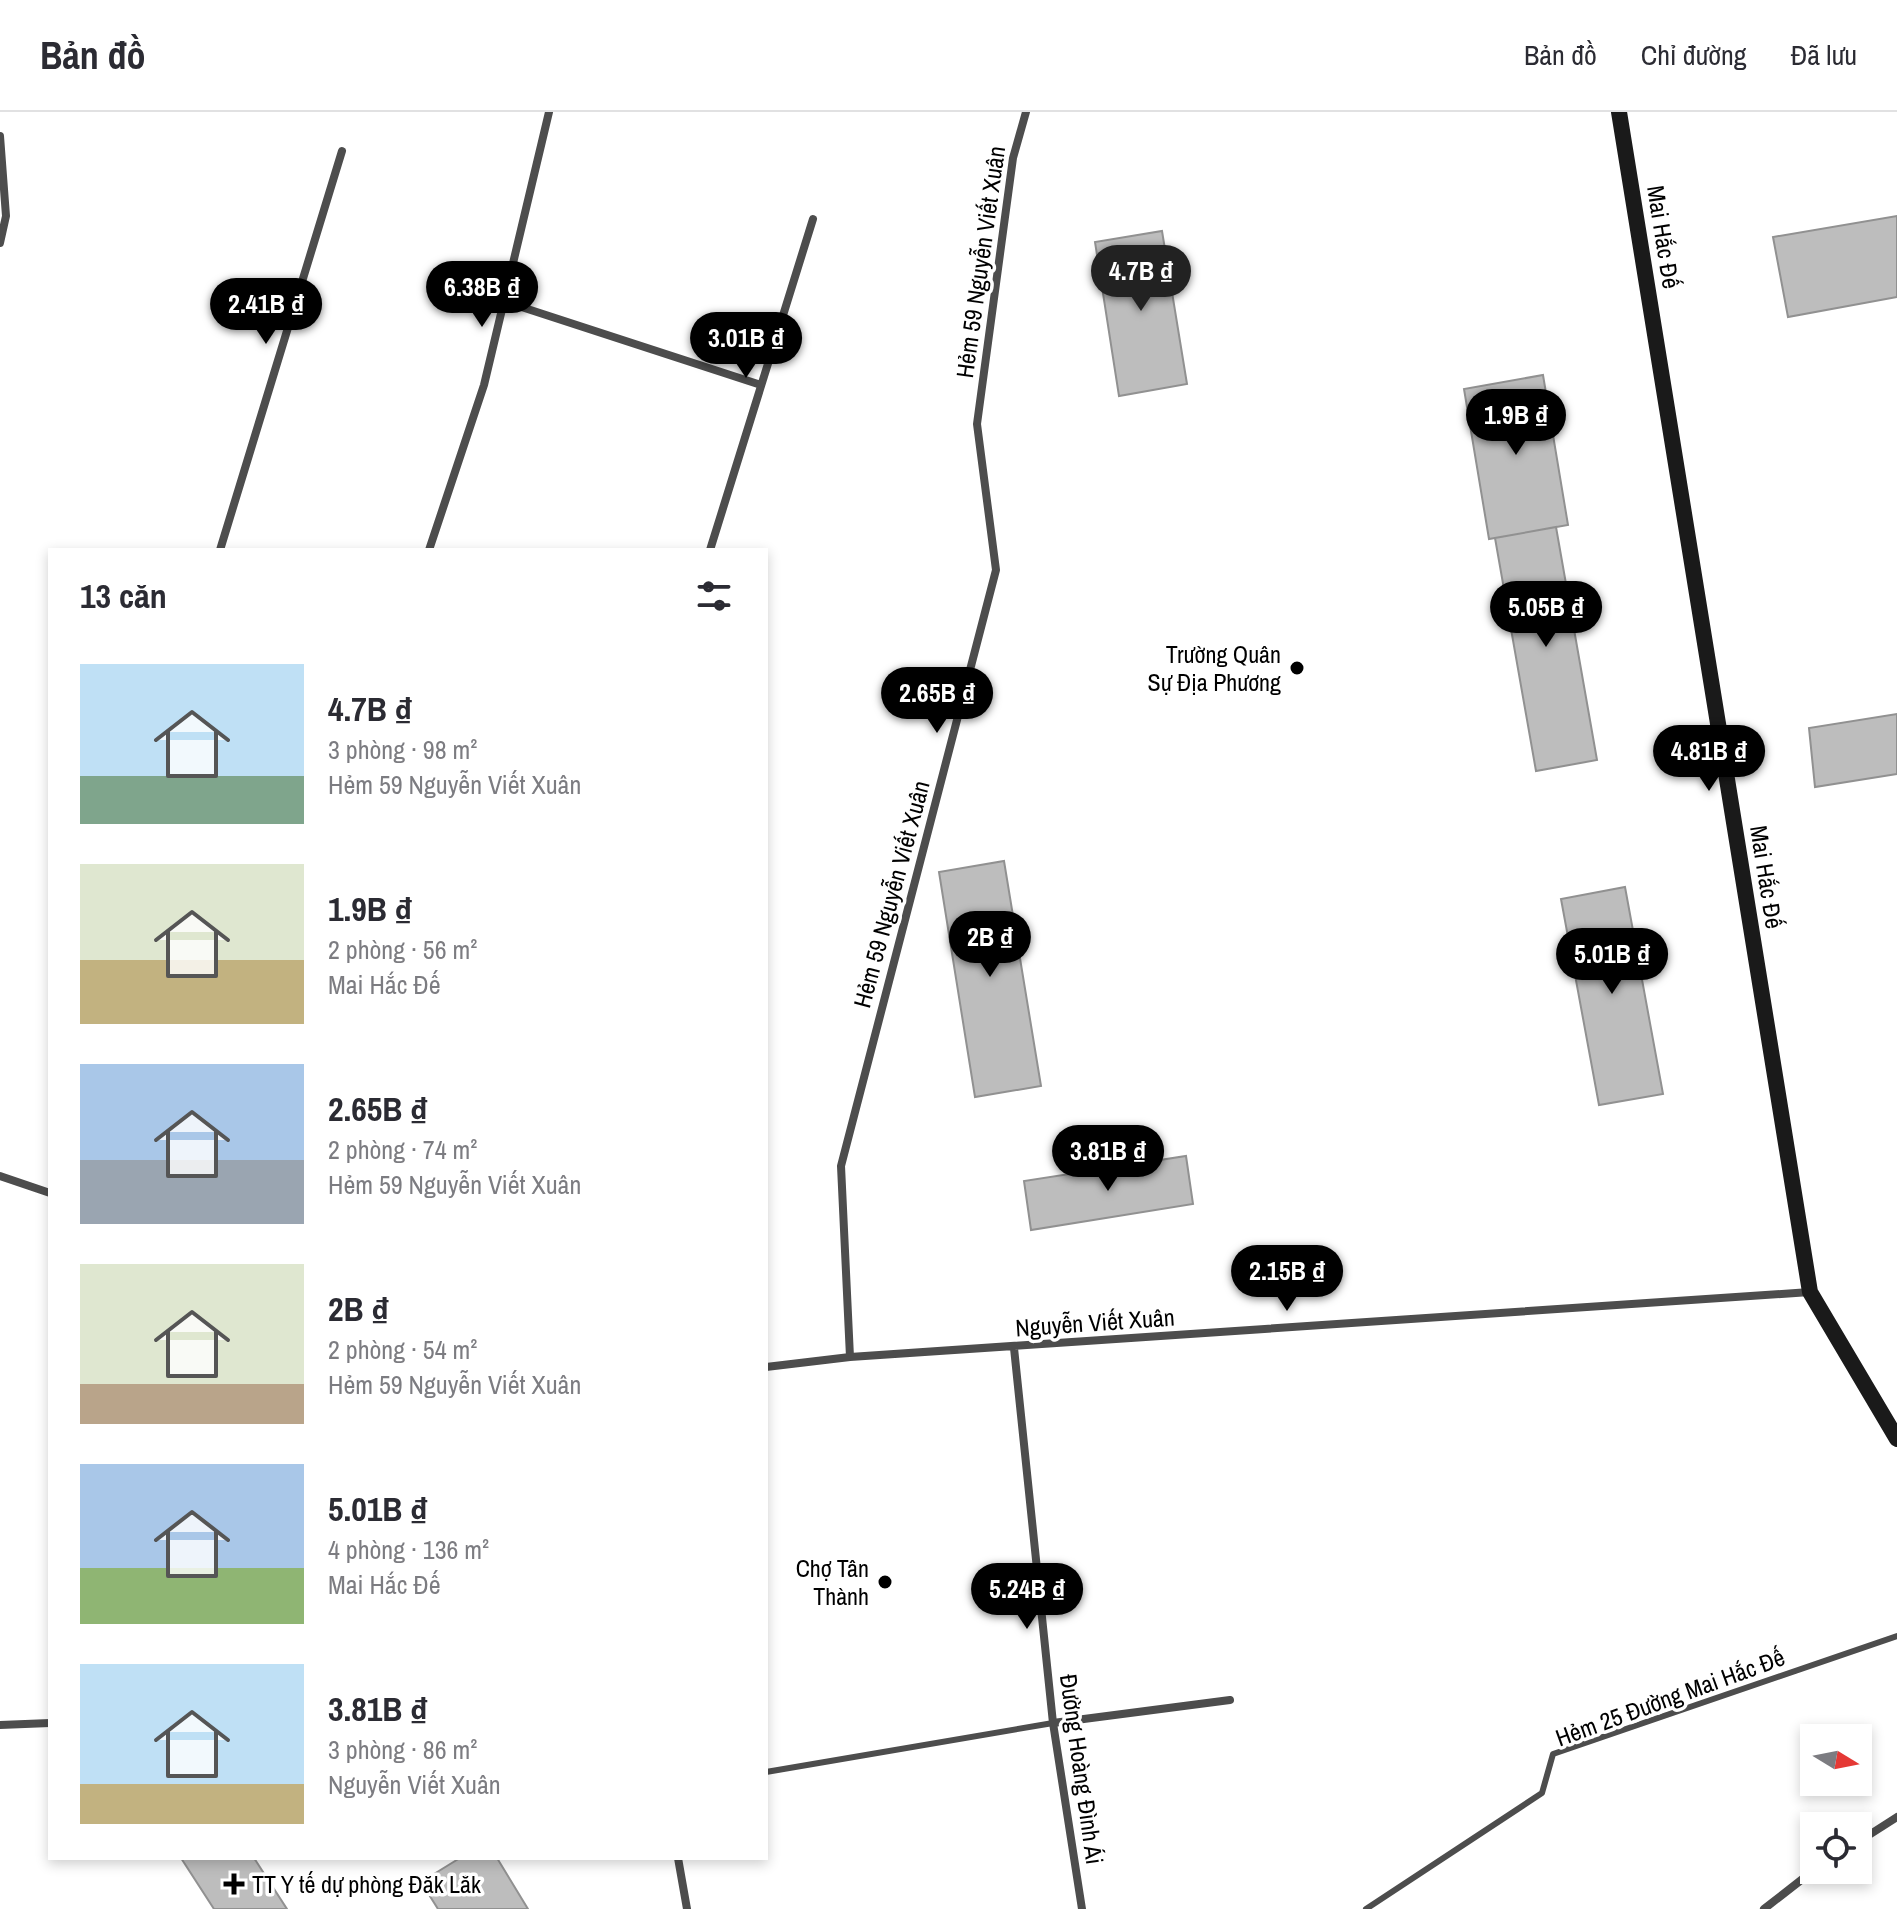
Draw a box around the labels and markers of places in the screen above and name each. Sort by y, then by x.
pin: 4.7B ₫ [1076,245,1206,313]
pin: 6.38B ₫ [408,261,556,329]
pin: 2.41B ₫ [192,278,340,346]
pin: 3.01B ₫ [672,312,820,380]
pin: 1.9B ₫ [1451,389,1581,457]
pin: 5.05B ₫ [1472,581,1620,649]
place label: Trường Quân Sự Địa Phương [1148,638,1281,698]
marker: Trường Quân Sự Địa Phương [1288,659,1306,677]
pin: 2.65B ₫ [863,667,1011,735]
pin: 4.81B ₫ [1635,725,1783,793]
pin: 2B ₫ [943,911,1037,979]
pin: 5.01B ₫ [1538,928,1686,996]
pin: 3.81B ₫ [1034,1125,1182,1193]
pin: 2.15B ₫ [1213,1245,1361,1313]
place label: Chợ Tân Thành [796,1552,869,1612]
pin: 5.24B ₫ [953,1563,1101,1631]
marker: Chợ Tân Thành [876,1573,894,1591]
place label: TT Y tế dự phòng Đăk Lăk [252,1868,481,1900]
marker: TT Y tế dự phòng Đăk Lăk [223,1873,245,1895]

